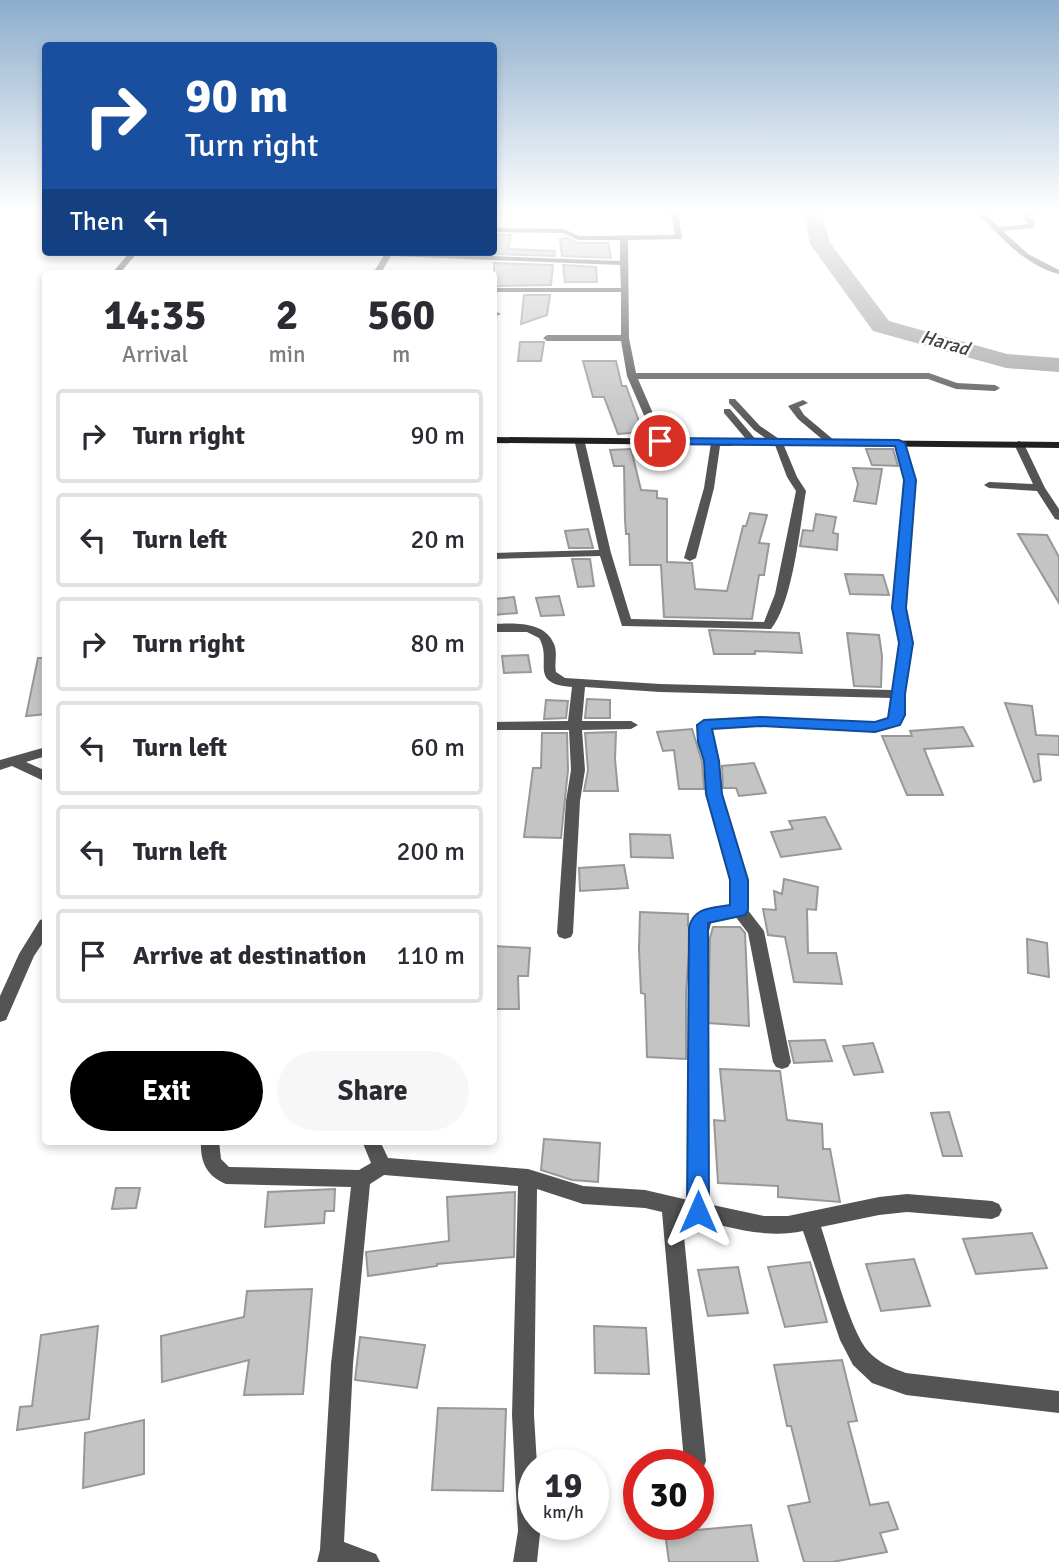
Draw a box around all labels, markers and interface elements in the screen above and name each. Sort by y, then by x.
text: 90 m [185,66,288,126]
icon: right [70,70,161,161]
text: Turn right [185,126,318,165]
icon: left [138,203,176,241]
text: Then [70,206,124,238]
text: 14:35 [104,290,207,341]
text: 2 [276,290,298,341]
text: 560 [367,290,435,341]
water label: Harad [918,325,974,362]
text: Arrival [122,340,188,369]
text: min [268,340,306,369]
text: m [392,340,410,369]
pin [630,411,690,471]
icon: right [74,417,112,455]
text: Turn right [133,420,245,452]
text: 90 m [410,420,465,452]
icon: arrive [641,422,679,460]
icon: left [74,521,112,559]
text: Turn left [133,524,227,556]
text: 20 m [410,524,465,556]
icon: right [74,625,112,663]
text: Turn right [133,628,245,660]
text: 80 m [410,628,465,660]
icon: left [74,729,112,767]
text: Turn left [133,732,227,764]
text: 60 m [410,732,465,764]
icon: left [74,833,112,871]
text: Turn left [133,836,227,868]
text: 200 m [396,836,465,868]
icon: arrive [74,937,112,975]
text: Arrive at destination [133,940,366,972]
text: 110 m [396,940,465,972]
button: Exit [70,1051,263,1131]
button: Share [277,1051,469,1131]
position arrow [661,1175,735,1249]
speed limit sign: 30 [623,1449,714,1540]
text: 19 [545,1464,582,1507]
text: km/h [543,1501,584,1523]

